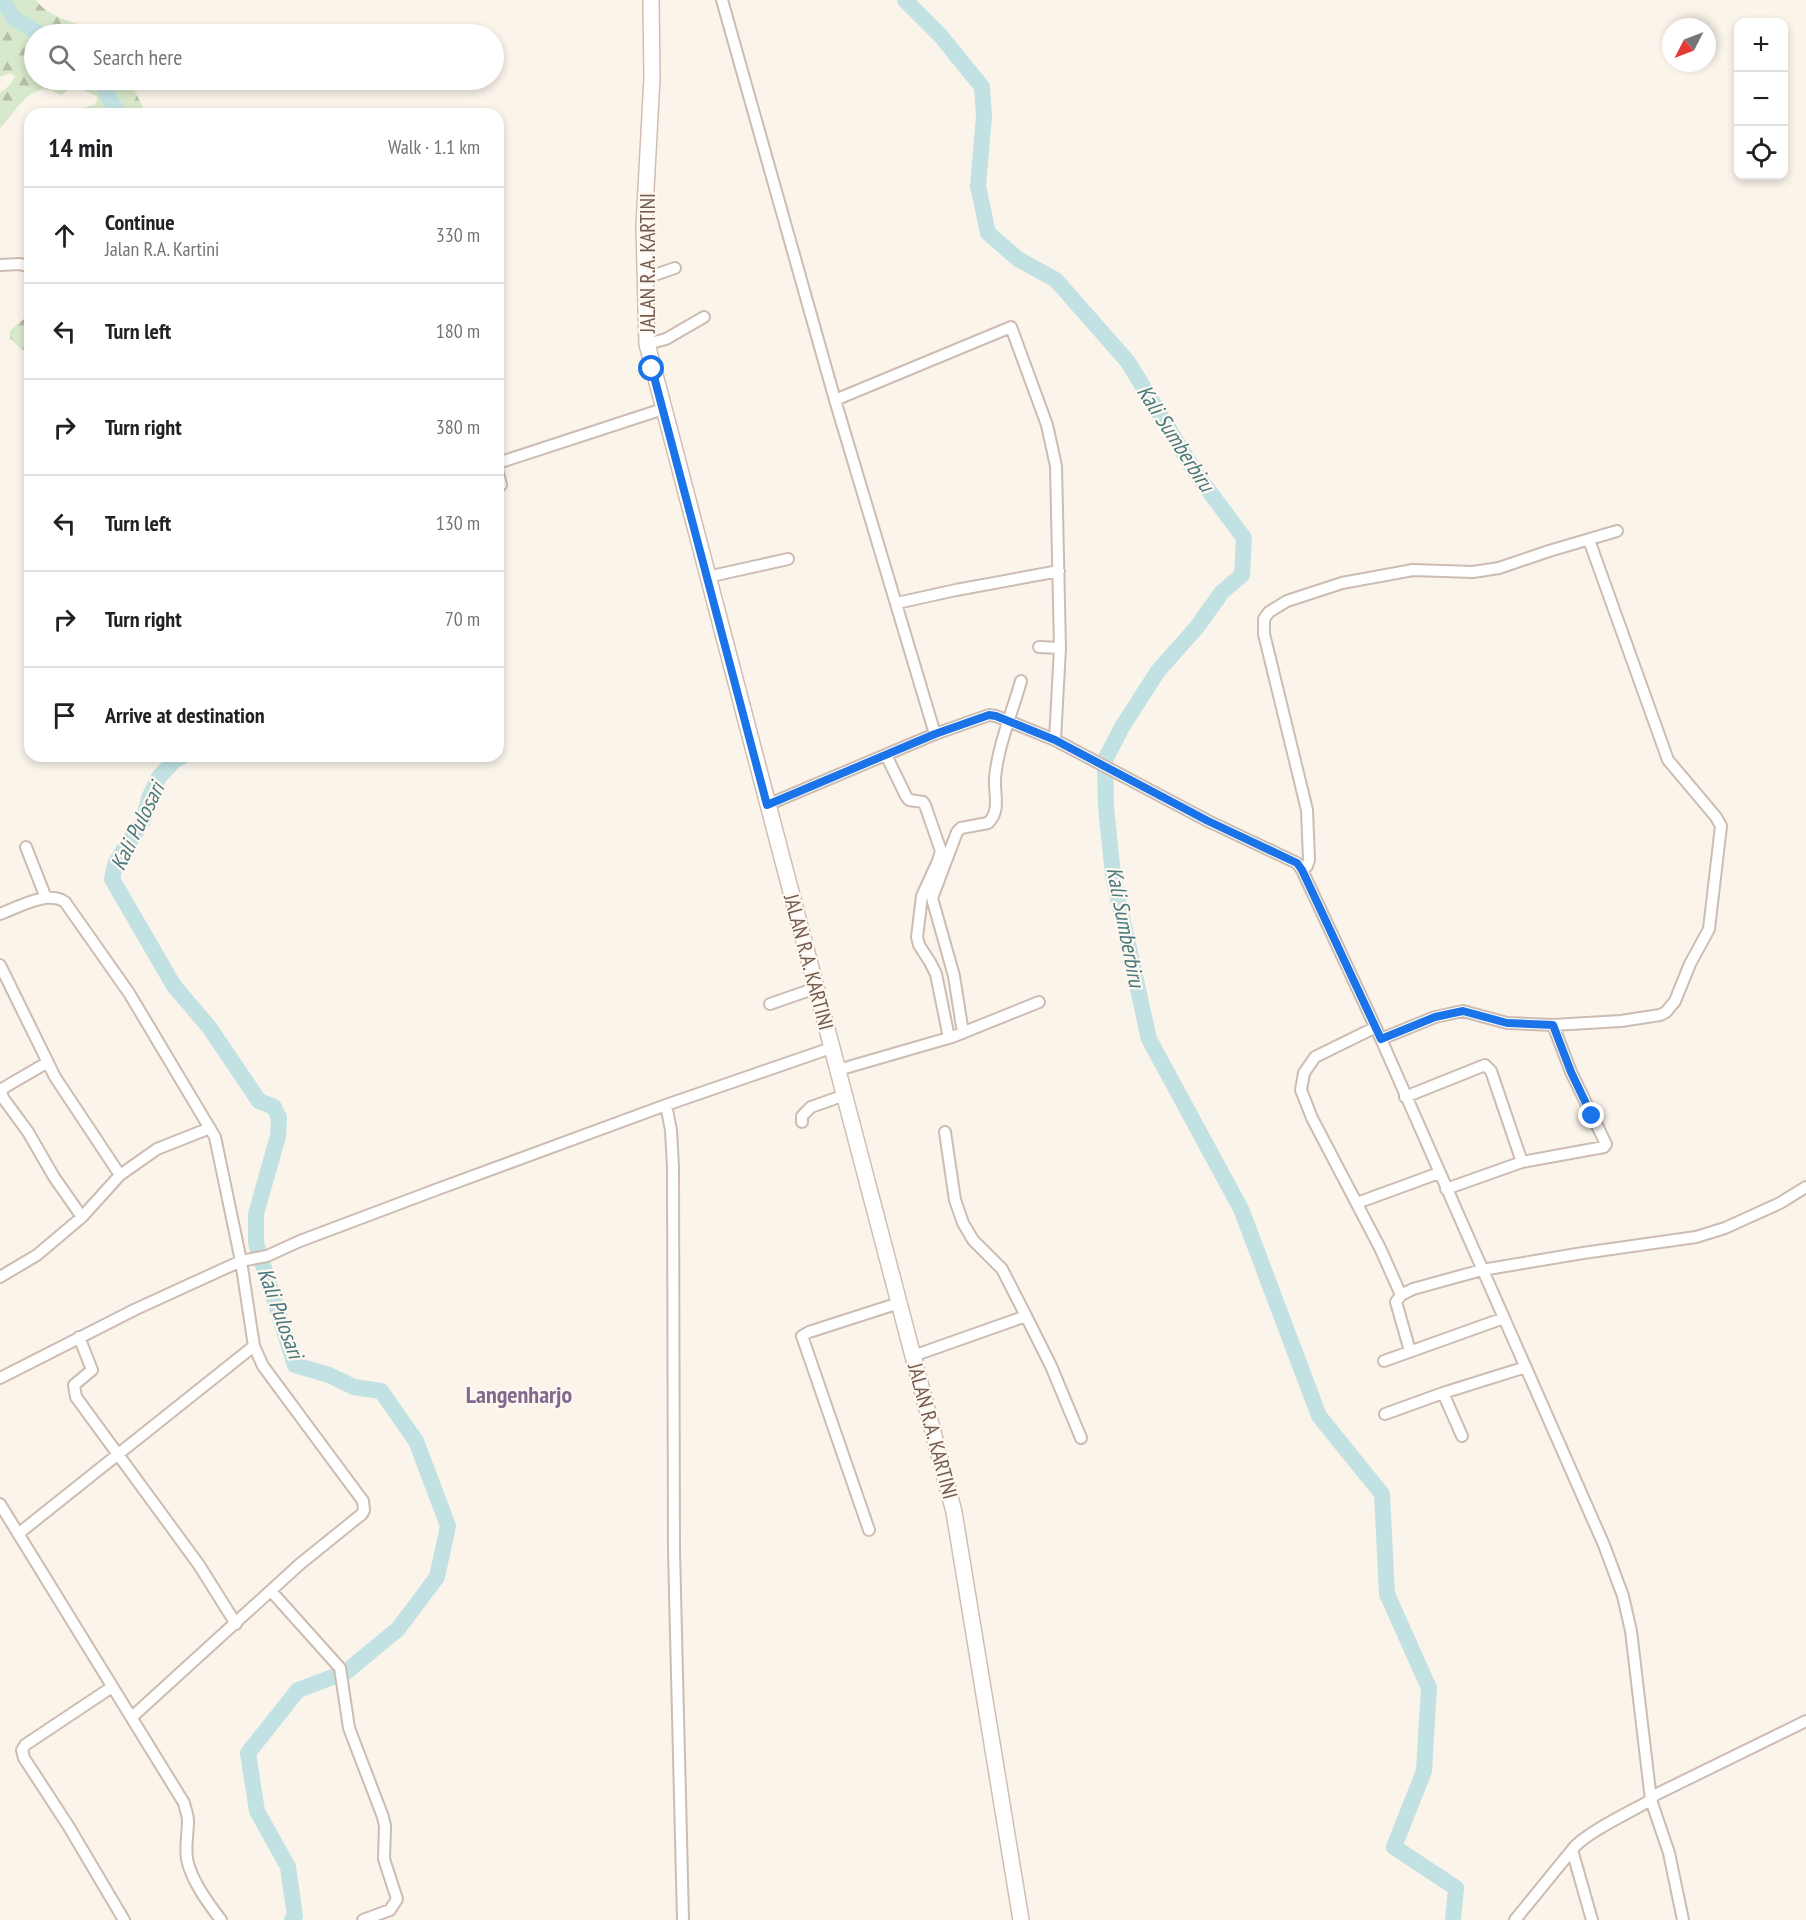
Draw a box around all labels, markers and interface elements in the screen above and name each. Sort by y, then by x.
north arrow [1662,18,1716,72]
map controls [1734,18,1788,180]
button: + [1734,18,1788,72]
search box [24,24,504,90]
icon: search [45,41,78,74]
text: Search here [93,43,182,71]
button: − [1734,72,1788,126]
button: locate [1734,126,1788,180]
text: 14 min [48,131,113,164]
text: Walk · 1.1 km [388,134,480,160]
street label: JALAN R.A. KARTINI [634,193,661,334]
text: Continue [105,208,175,236]
icon: ahead [48,219,81,252]
text: 330 m [436,222,480,248]
text: Jalan R.A. Kartini [105,236,219,262]
icon: left [48,315,81,348]
text: Turn left [105,317,171,345]
text: 180 m [436,318,480,344]
route start [638,355,664,381]
water label: Kali Sumberbiru [1131,379,1222,498]
icon: right [48,411,81,444]
text: Turn right [105,413,182,441]
text: 380 m [436,414,480,440]
icon: left [48,507,81,540]
text: Turn left [105,509,171,537]
text: 130 m [436,510,480,536]
icon: right [48,603,81,636]
text: Turn right [105,605,182,633]
text: 70 m [445,606,480,632]
icon: arrive [48,699,81,732]
text: Arrive at destination [105,701,265,729]
water label: Kali Pulosari [104,775,172,875]
water label: Kali Sumberbiru [1101,865,1152,991]
street label: JALAN R.A. KARTINI [778,890,840,1033]
route end [1578,1102,1604,1128]
water label: Kali Pulosari [252,1264,311,1365]
street label: JALAN R.A. KARTINI [902,1359,964,1502]
district label: Langenharjo [466,1379,572,1410]

